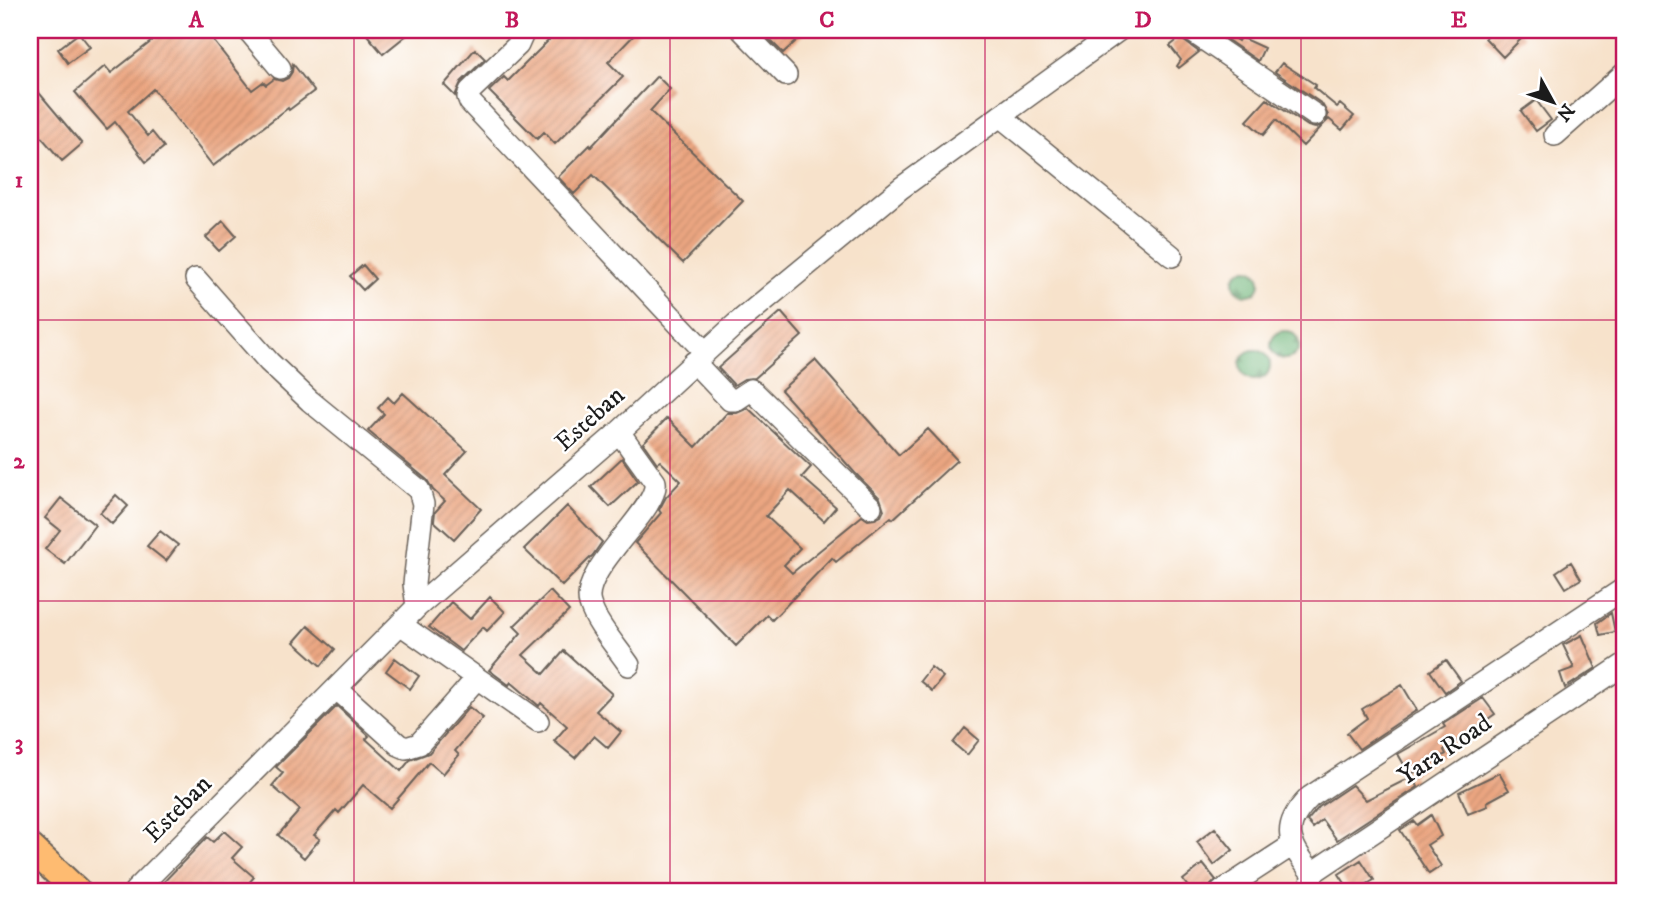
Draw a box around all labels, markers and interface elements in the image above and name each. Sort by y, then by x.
text: A [188,6,205,35]
text: B [505,6,519,35]
text: C [819,6,835,35]
text: D [1134,6,1152,35]
text: E [1451,6,1467,35]
north arrow [1518,66,1588,136]
text: N [1551,99,1579,126]
text: 1 [15,166,23,195]
street label: Esteban [548,379,632,459]
text: 2 [13,447,25,476]
street label: Yara Road [1392,707,1498,793]
text: 3 [15,729,23,758]
street label: Esteban [137,768,219,850]

